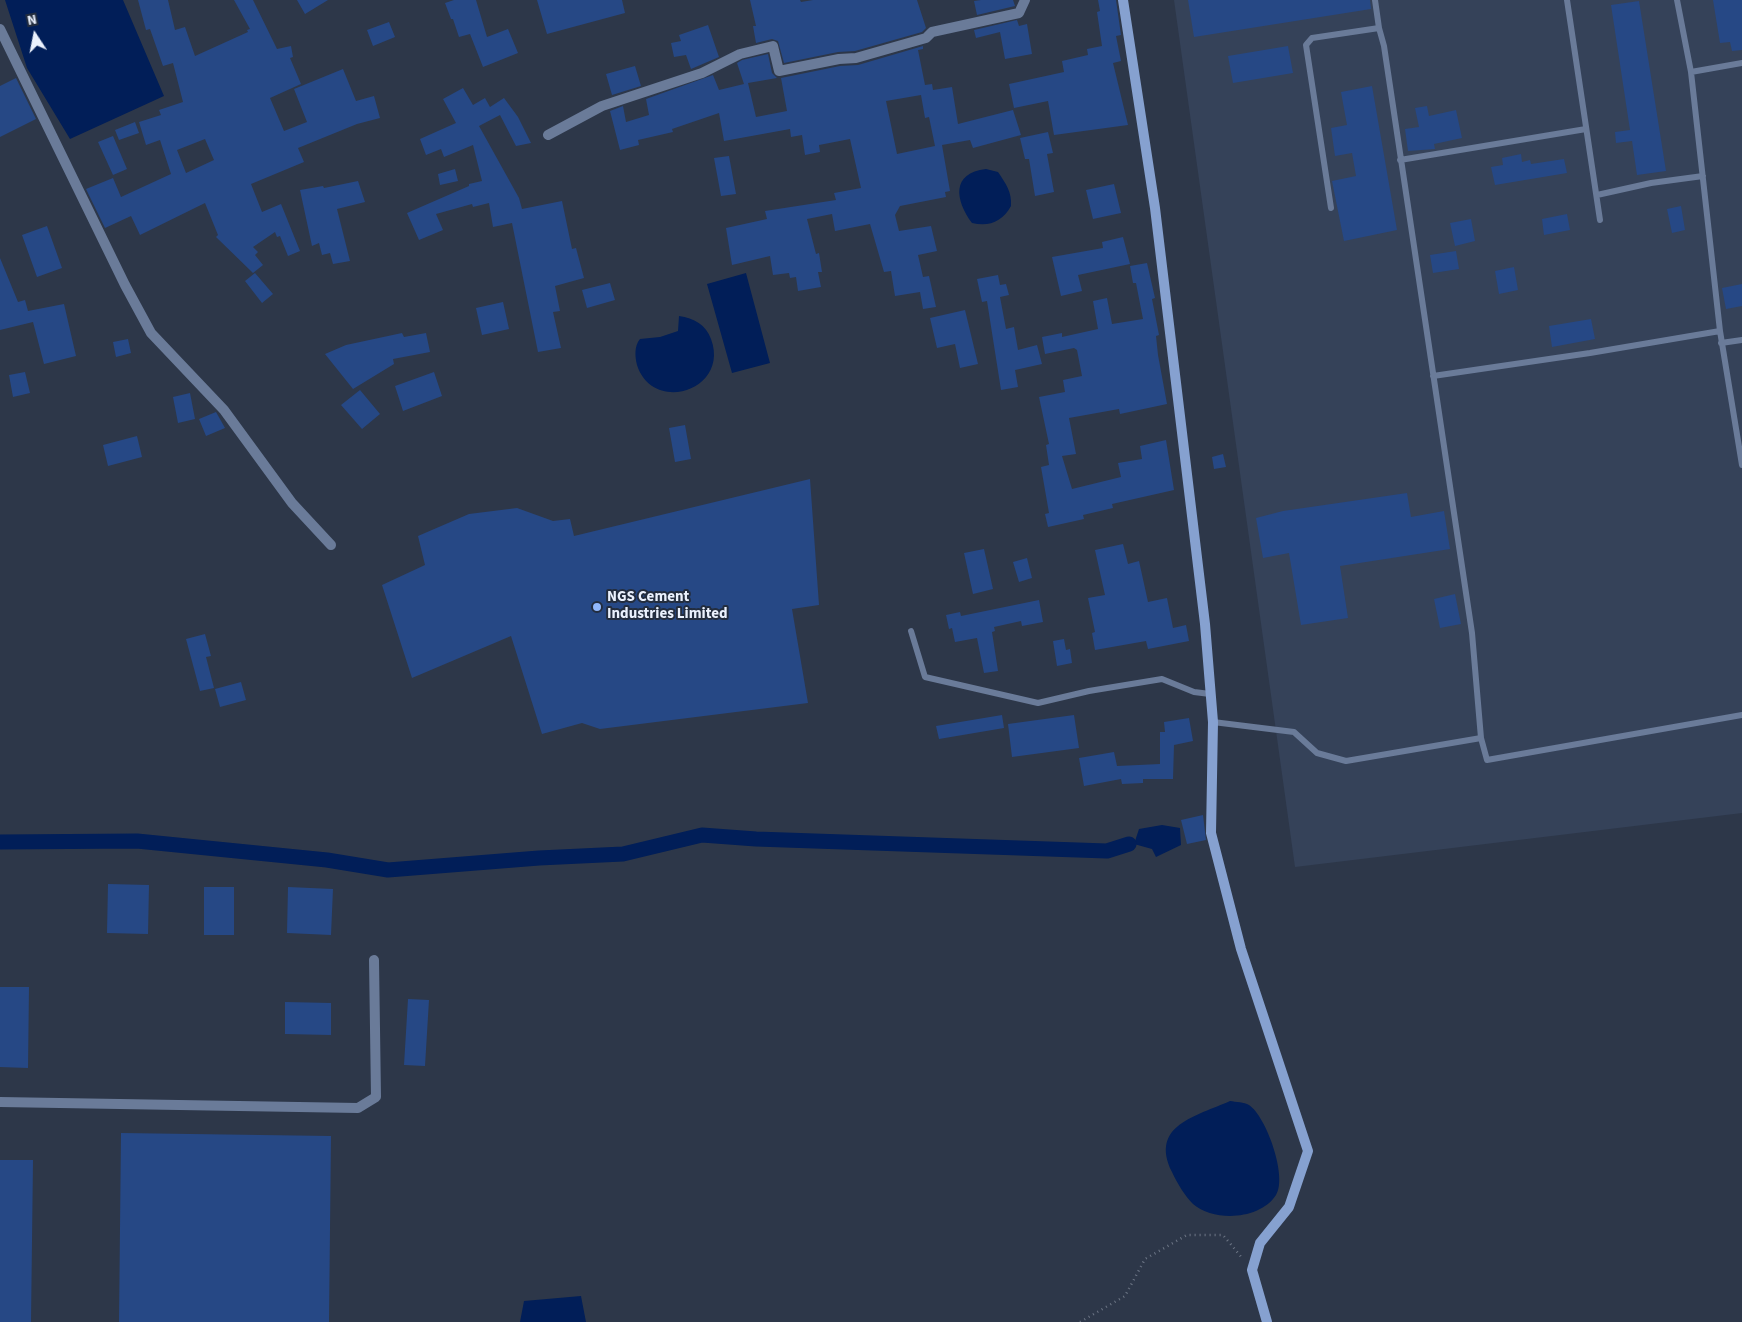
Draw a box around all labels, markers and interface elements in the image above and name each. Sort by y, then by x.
north arrow [10,10,60,60]
text: N [26,10,39,31]
place label: NGS Cement Industries Limited [607,589,728,624]
marker: NGS Cement Industries Limited [591,601,603,613]

